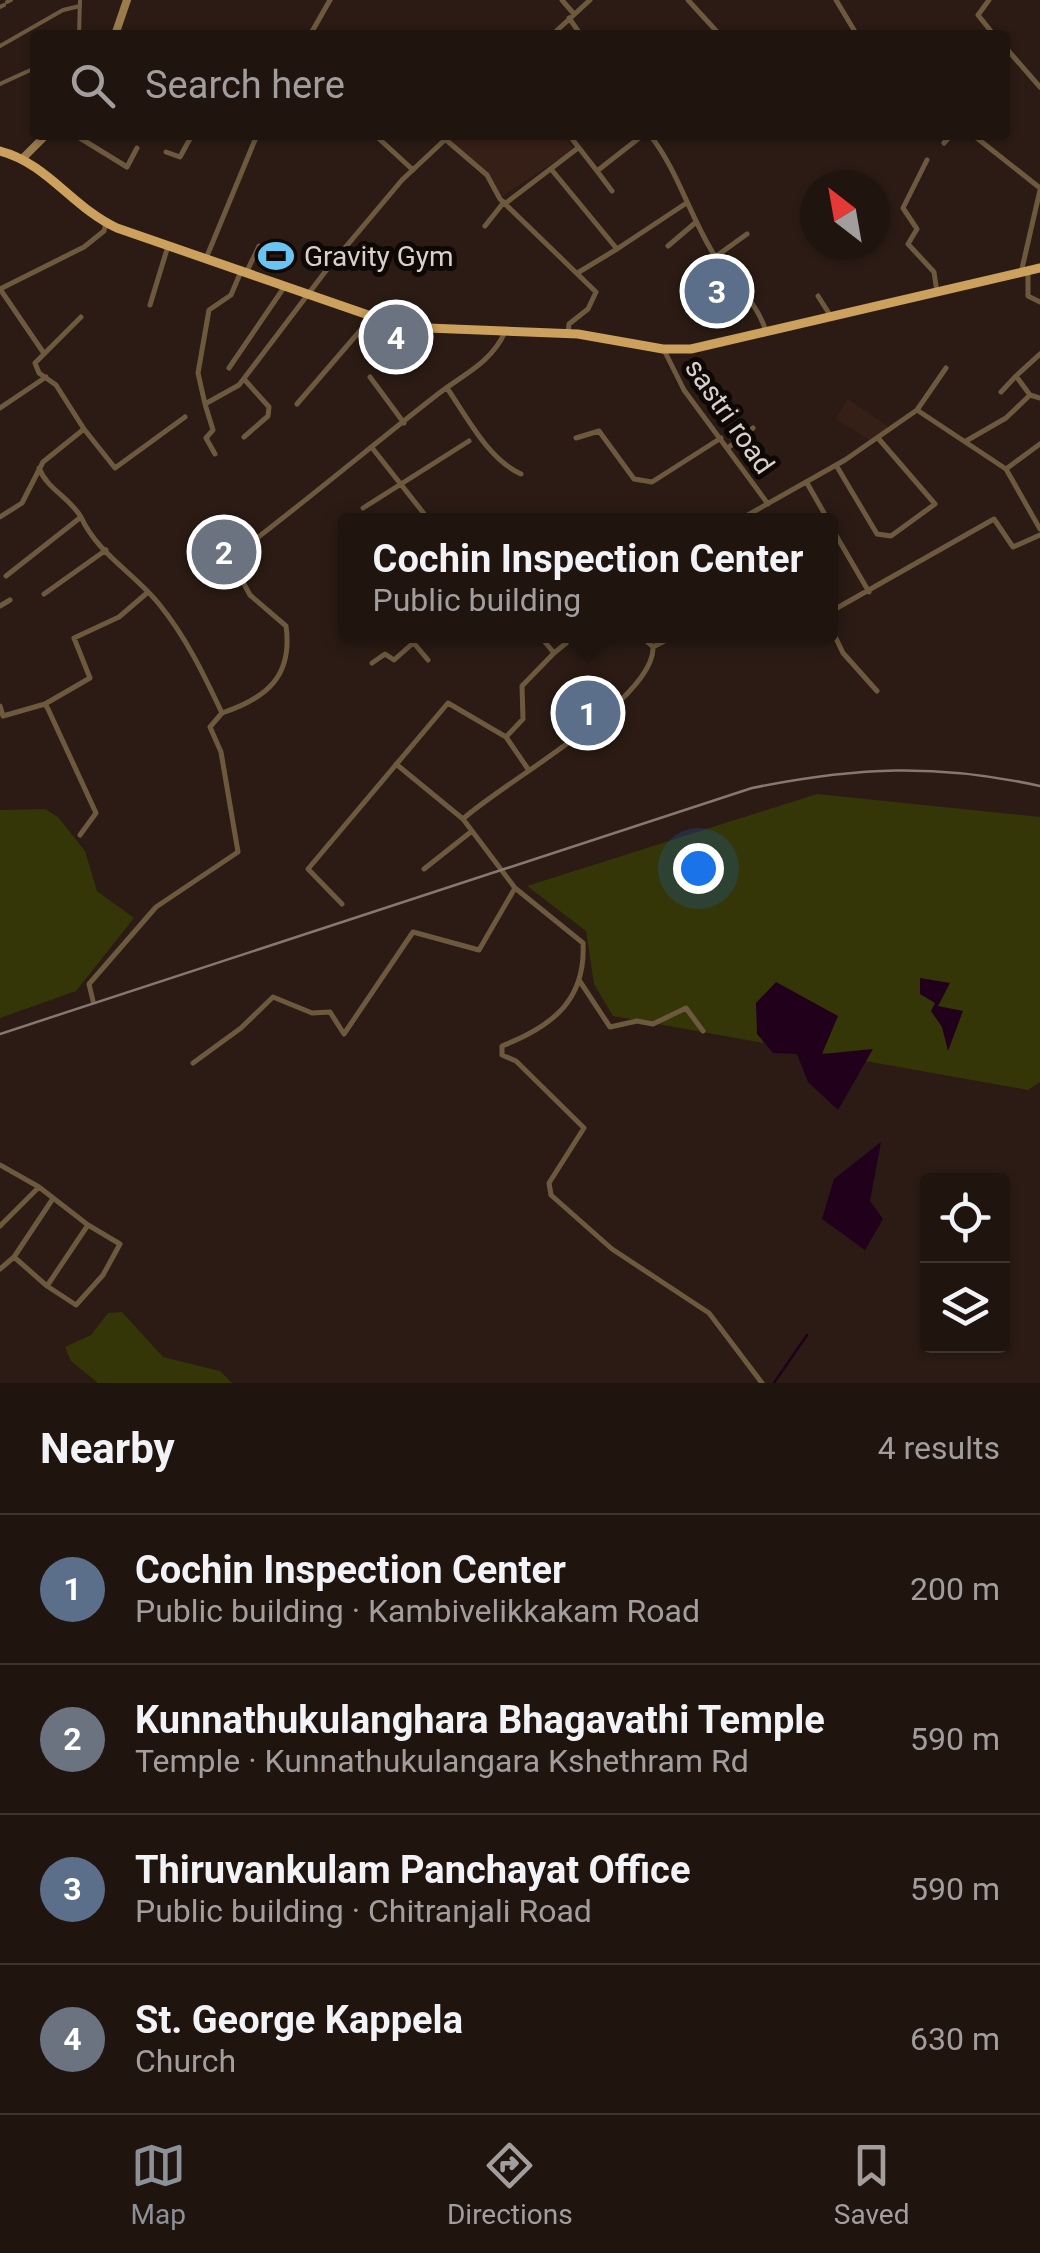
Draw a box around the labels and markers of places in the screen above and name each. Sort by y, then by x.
sports icon: Gravity Gym [257,237,295,275]
place label: Gravity Gym [304,240,454,273]
pin: 3 [684,254,750,328]
pin: 4 [364,300,428,374]
pin: 2 [192,514,256,590]
pin: 1 [556,676,620,750]

